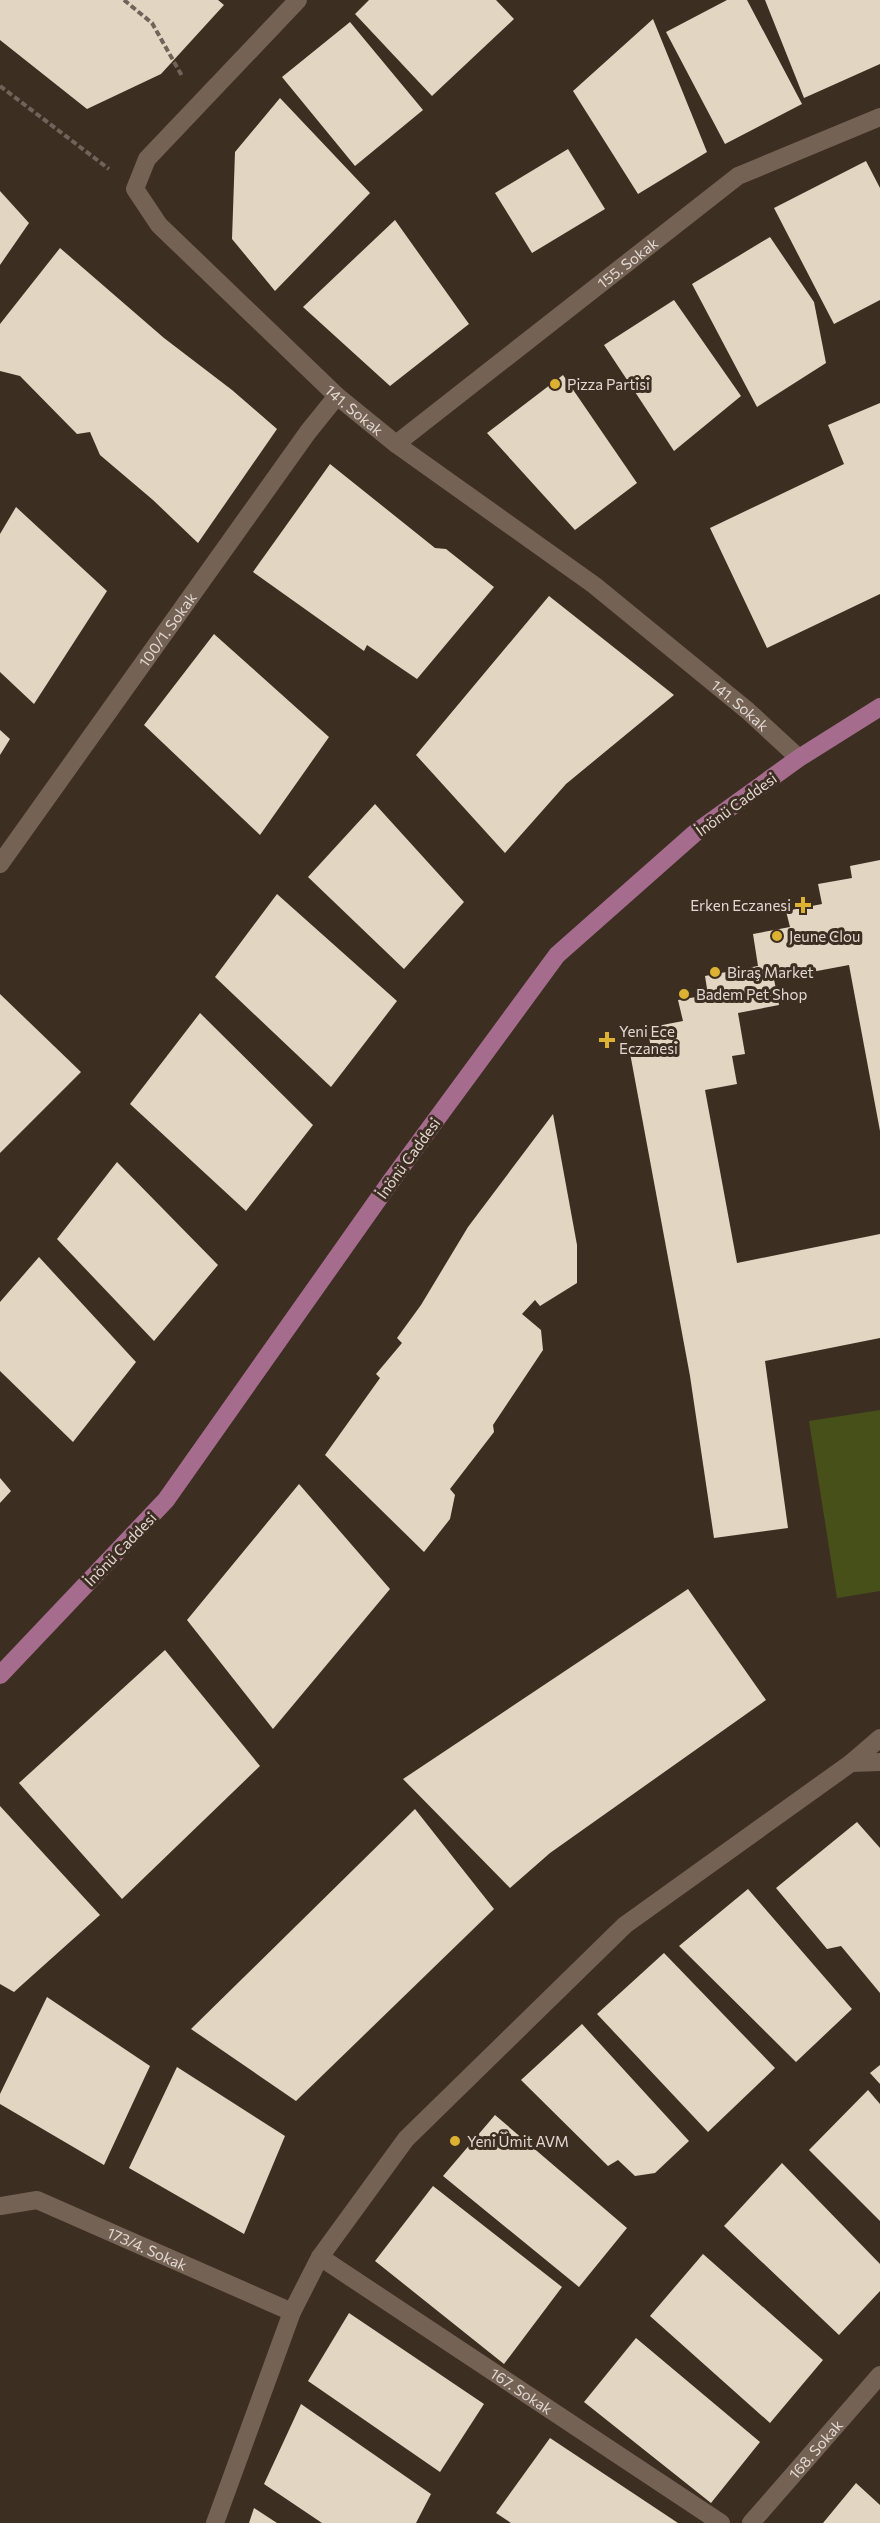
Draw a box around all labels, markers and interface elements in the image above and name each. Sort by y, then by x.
street label: 155. Sokak [594,233,661,292]
place label: Pizza Partisi [567,375,650,393]
marker: Pizza Partisi [548,377,562,391]
street label: 141. Sokak [322,381,387,439]
street label: 100/1. Sokak [135,589,200,670]
street label: 141. Sokak [708,676,773,735]
street label: İnönü Caddesi [692,769,780,839]
place label: Erken Eczanesi [690,896,791,914]
marker: Erken Eczanesi [796,898,810,912]
place label: Jeune Clou [789,927,860,945]
marker: Jeune Clou [770,929,784,943]
place label: Biraş Market [727,963,814,981]
marker: Biraş Market [708,965,722,979]
place label: Badem Pet Shop [696,985,807,1003]
marker: Badem Pet Shop [677,987,691,1001]
place label: Yeni Ece Eczanesi [619,1022,678,1057]
marker: Yeni Ece Eczanesi [600,1033,614,1047]
street label: İnönü Caddesi [373,1114,443,1202]
street label: İnönü Caddesi [80,1508,160,1590]
place label: Yeni Ümit AVM [467,2132,569,2150]
marker: Yeni Ümit AVM [448,2134,462,2148]
street label: 173/4. Sokak [105,2223,190,2274]
street label: 167. Sokak [487,2364,556,2418]
street label: 168. Sokak [785,2416,846,2482]

